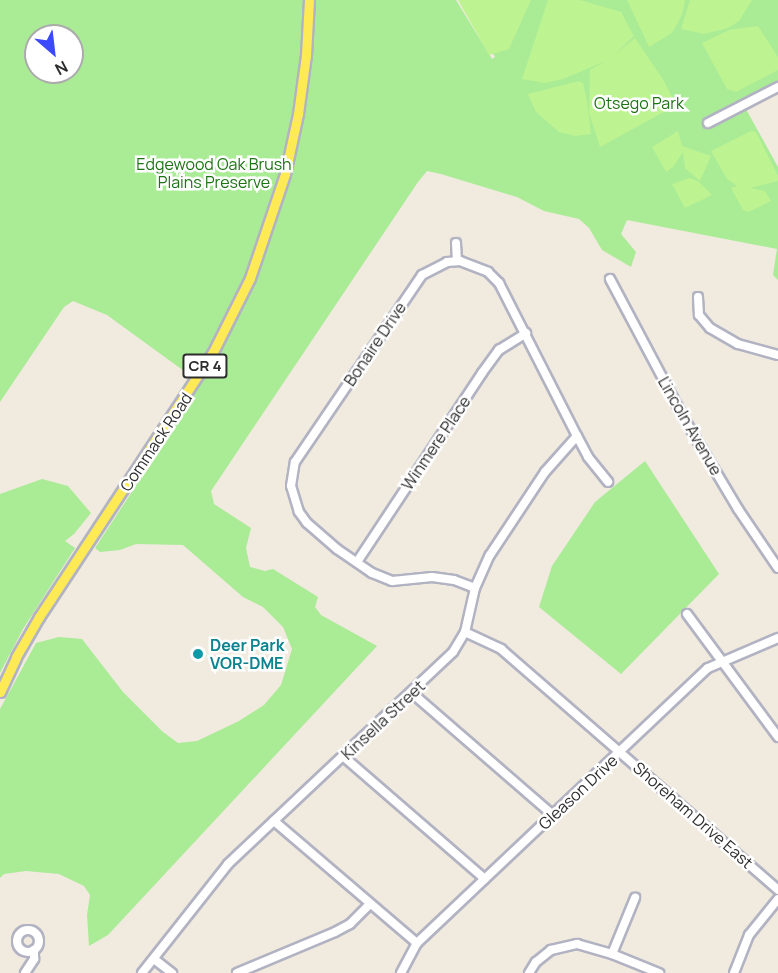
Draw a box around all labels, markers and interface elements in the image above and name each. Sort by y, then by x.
north arrow [24,24,84,84]
text: N [51,56,72,81]
park label: Otsego Park [594,93,684,113]
park label: Edgewood Oak Brush Plains Preserve [136,154,292,192]
street label: Bonaire Drive [340,298,410,390]
road number: CR 4 [181,354,229,378]
street label: Lincoln Avenue [654,373,726,479]
street label: Commack Road [116,389,196,495]
street label: Winmere Place [398,392,474,494]
place label: Deer Park VOR-DME [210,635,284,673]
marker: Deer Park VOR-DME [191,647,205,661]
street label: Kinsella Street [337,676,429,764]
street label: Gleason Drive [534,751,622,833]
street label: Shoreham Drive East [629,758,757,872]

